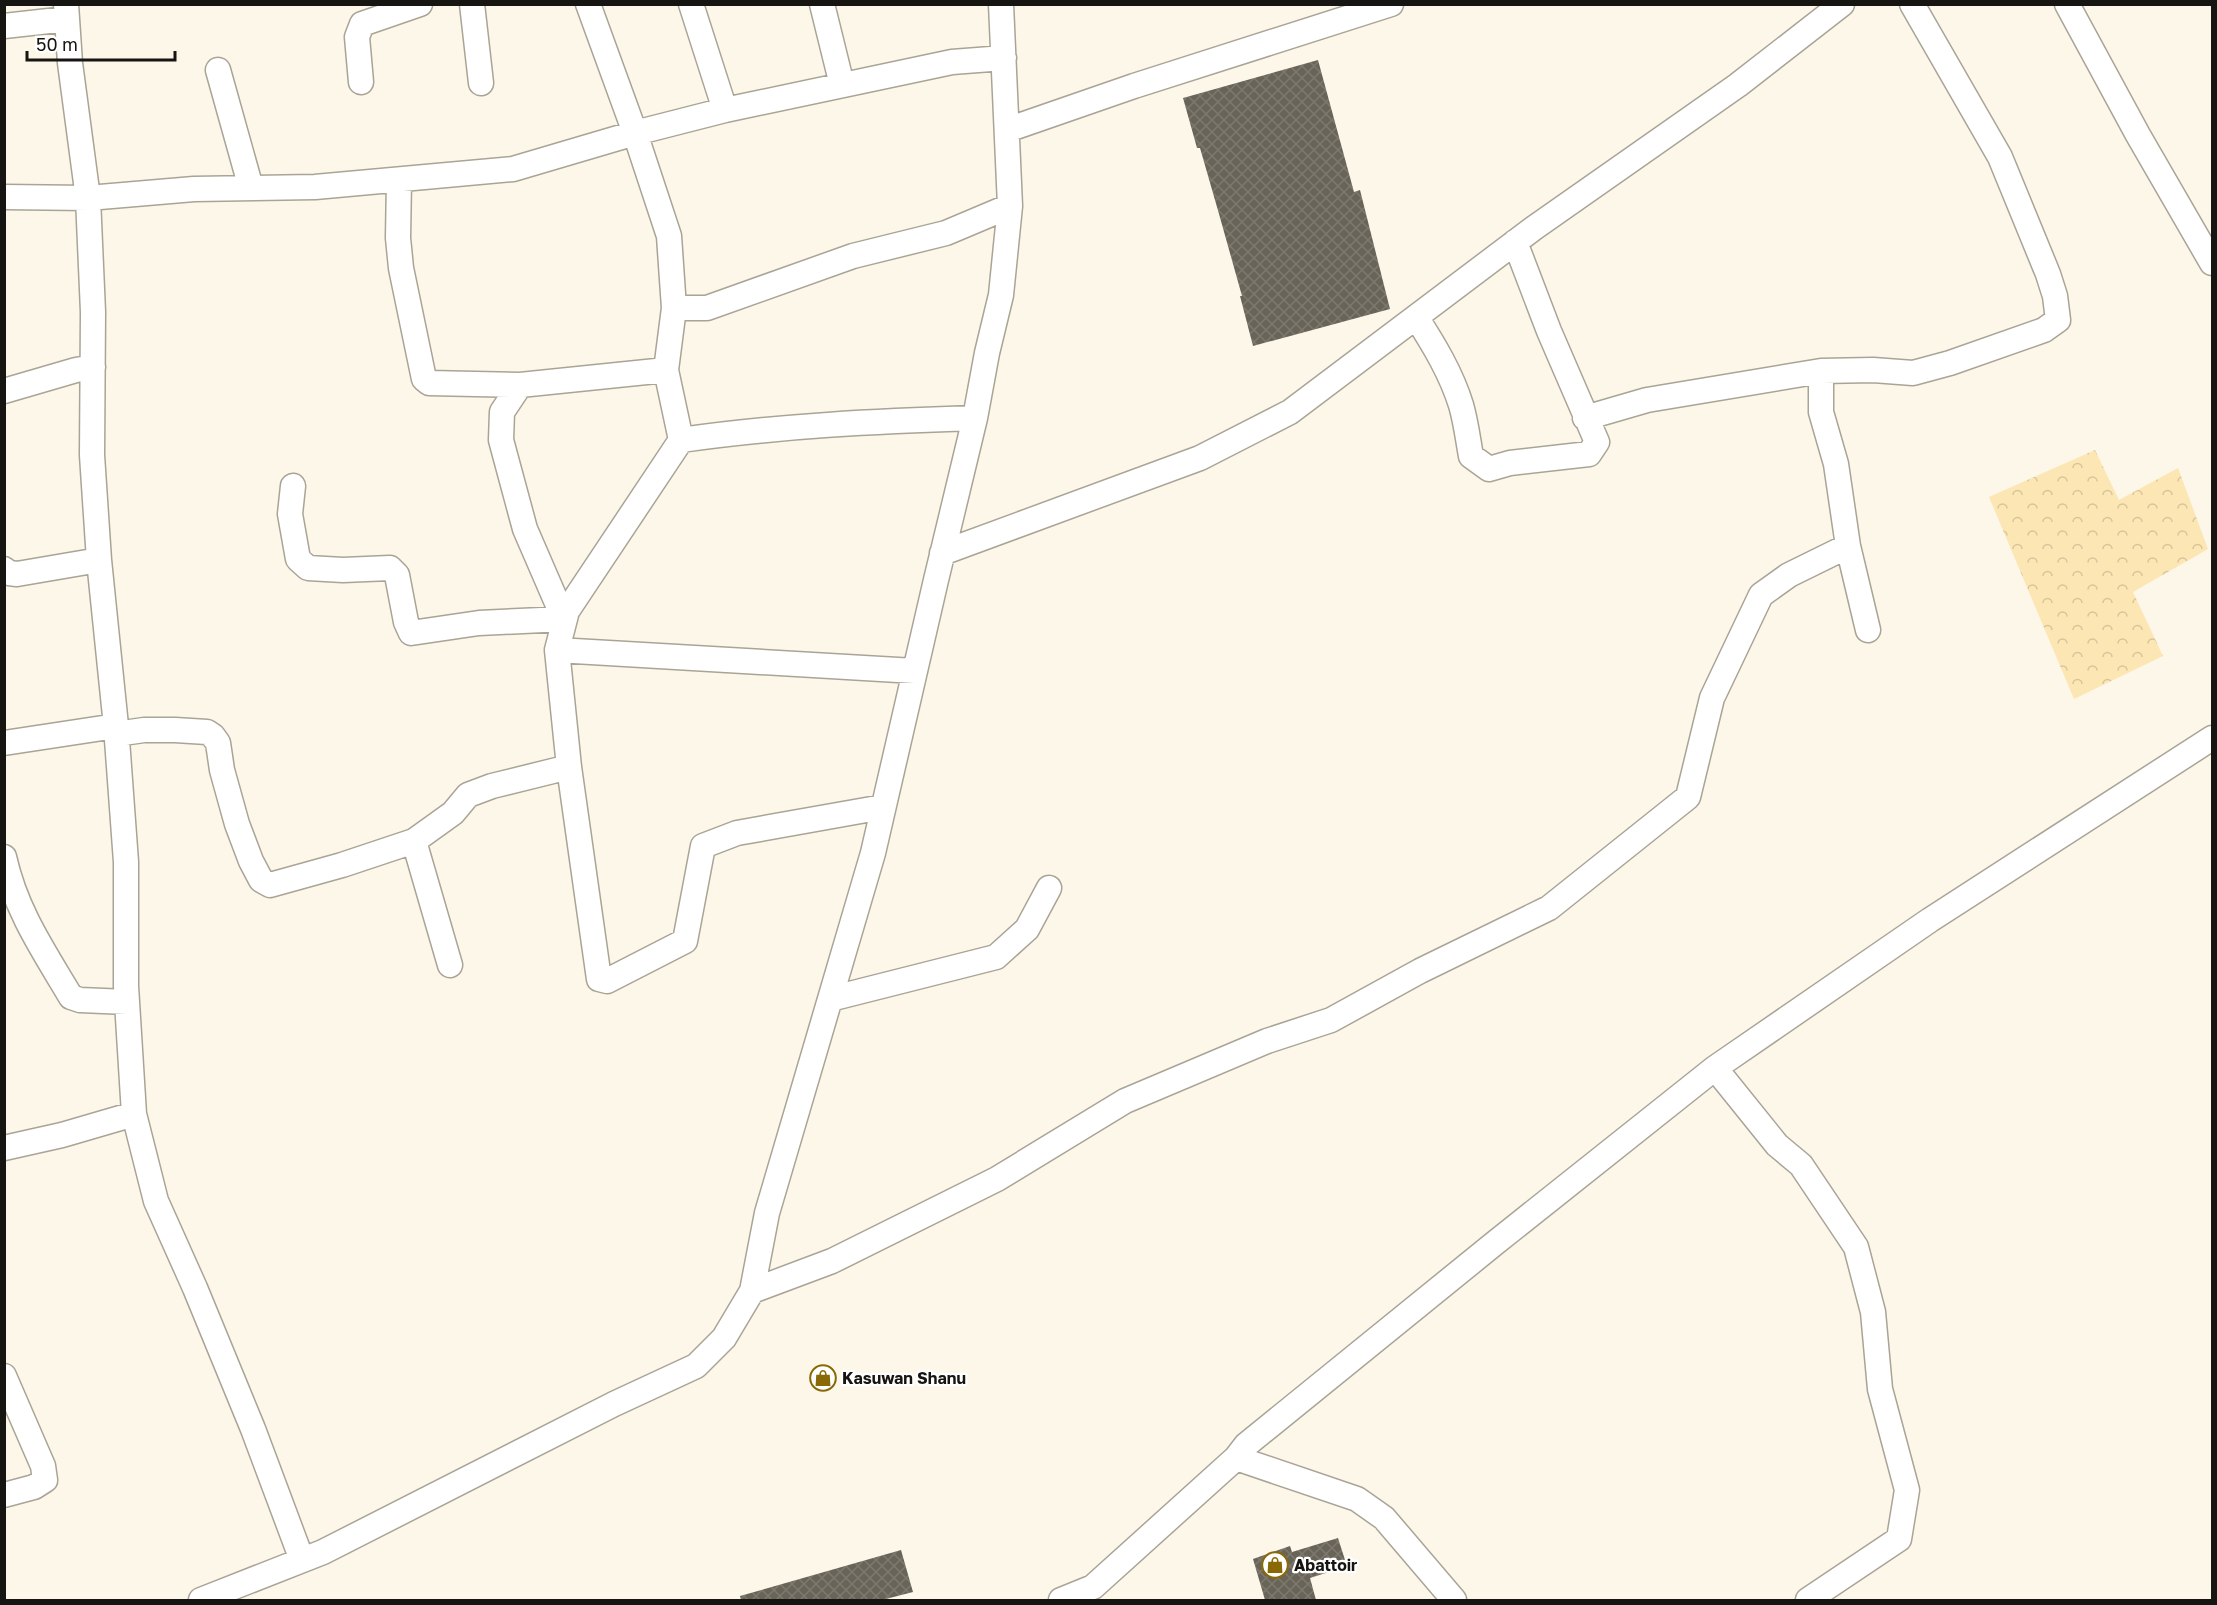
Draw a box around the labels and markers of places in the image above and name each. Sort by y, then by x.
shop icon: Kasuwan Shanu [808,1363,838,1393]
place label: Kasuwan Shanu [842,1368,966,1388]
shop icon: Abattoir [1260,1550,1290,1580]
place label: Abattoir [1294,1555,1357,1575]

